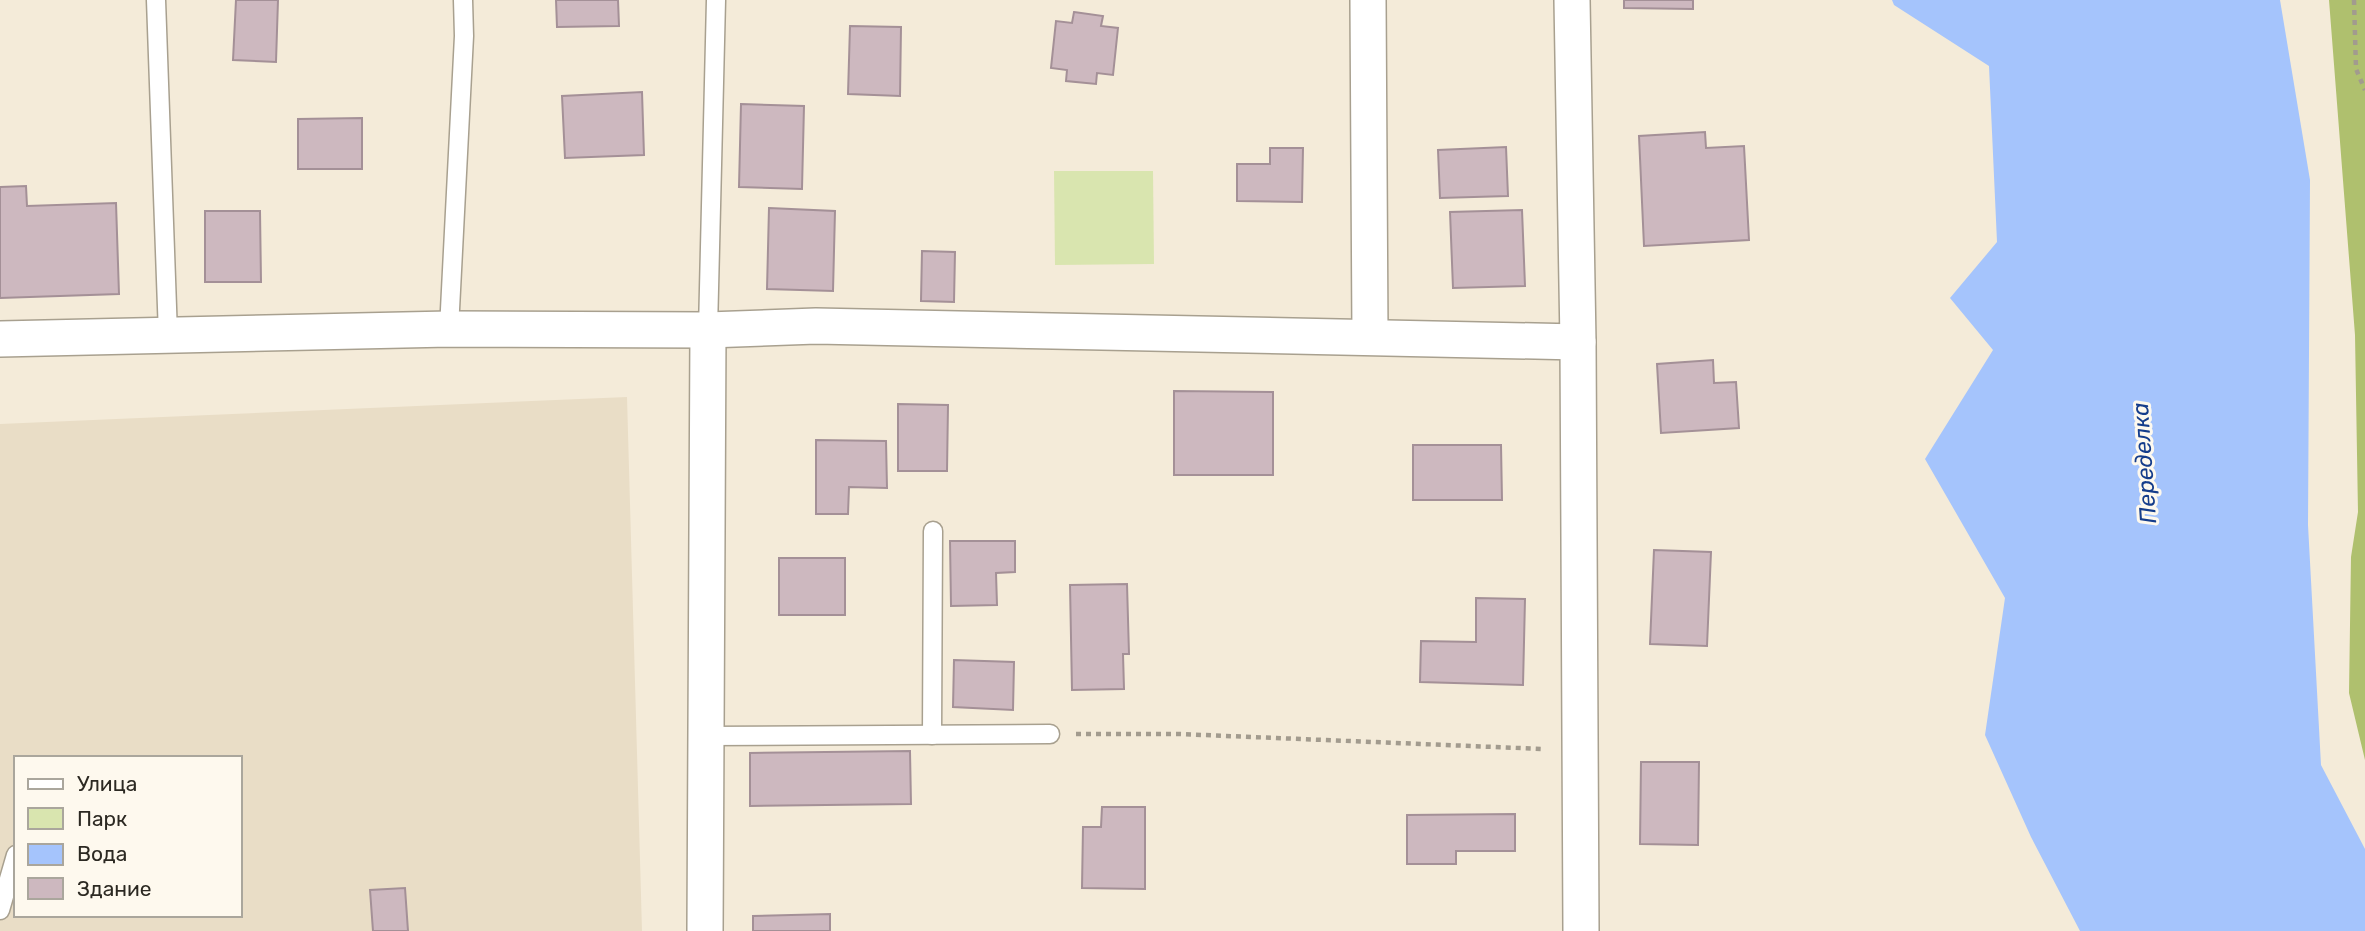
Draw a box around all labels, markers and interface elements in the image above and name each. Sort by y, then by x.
water label: Переделка [2126,402,2162,524]
legend [14,756,242,917]
text: Улица [77,771,137,796]
text: Парк [77,806,127,831]
text: Вода [77,841,127,866]
text: Здание [77,876,152,901]

